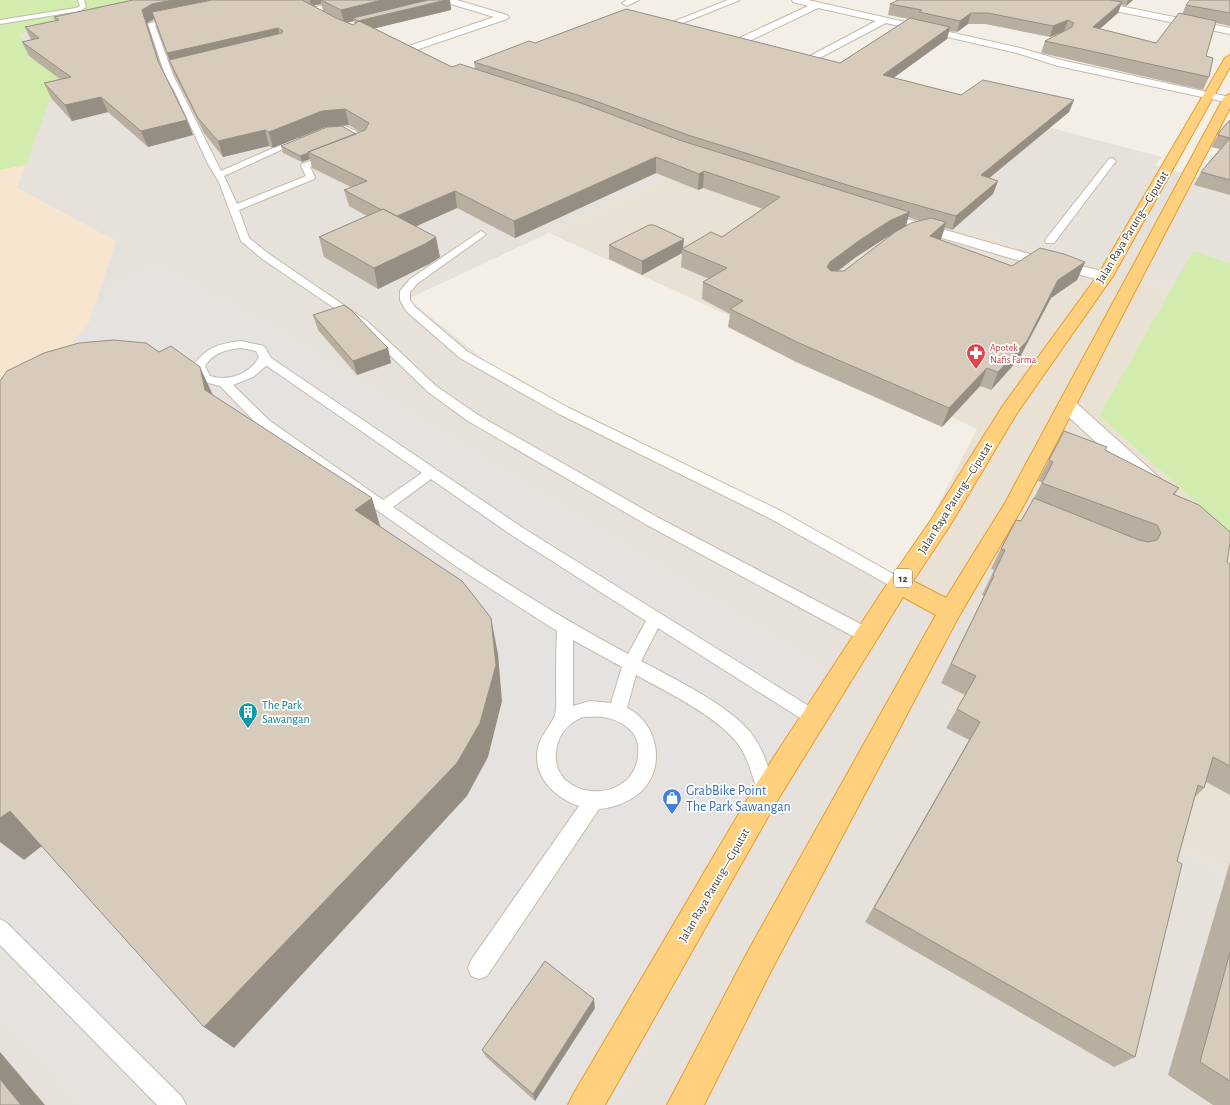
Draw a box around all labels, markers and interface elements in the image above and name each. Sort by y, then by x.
street label: Jalan Raya Parung—Ciputat [1094,169,1171,286]
pharmacy icon: Apotek Nafis Farma [965,342,987,370]
place label: Apotek Nafis Farma [990,343,1037,365]
street label: Jalan Raya Parung—Ciputat [916,440,995,556]
road number: 12 [894,569,912,587]
place label: The Park Sawangan [262,699,310,725]
building icon: The Park Sawangan [237,701,259,729]
place label: GrabBike Point The Park Sawangan [686,784,791,814]
shop icon: GrabBike Point The Park Sawangan [661,787,683,815]
street label: Jalan Raya Parung—Ciputat [677,826,752,944]

